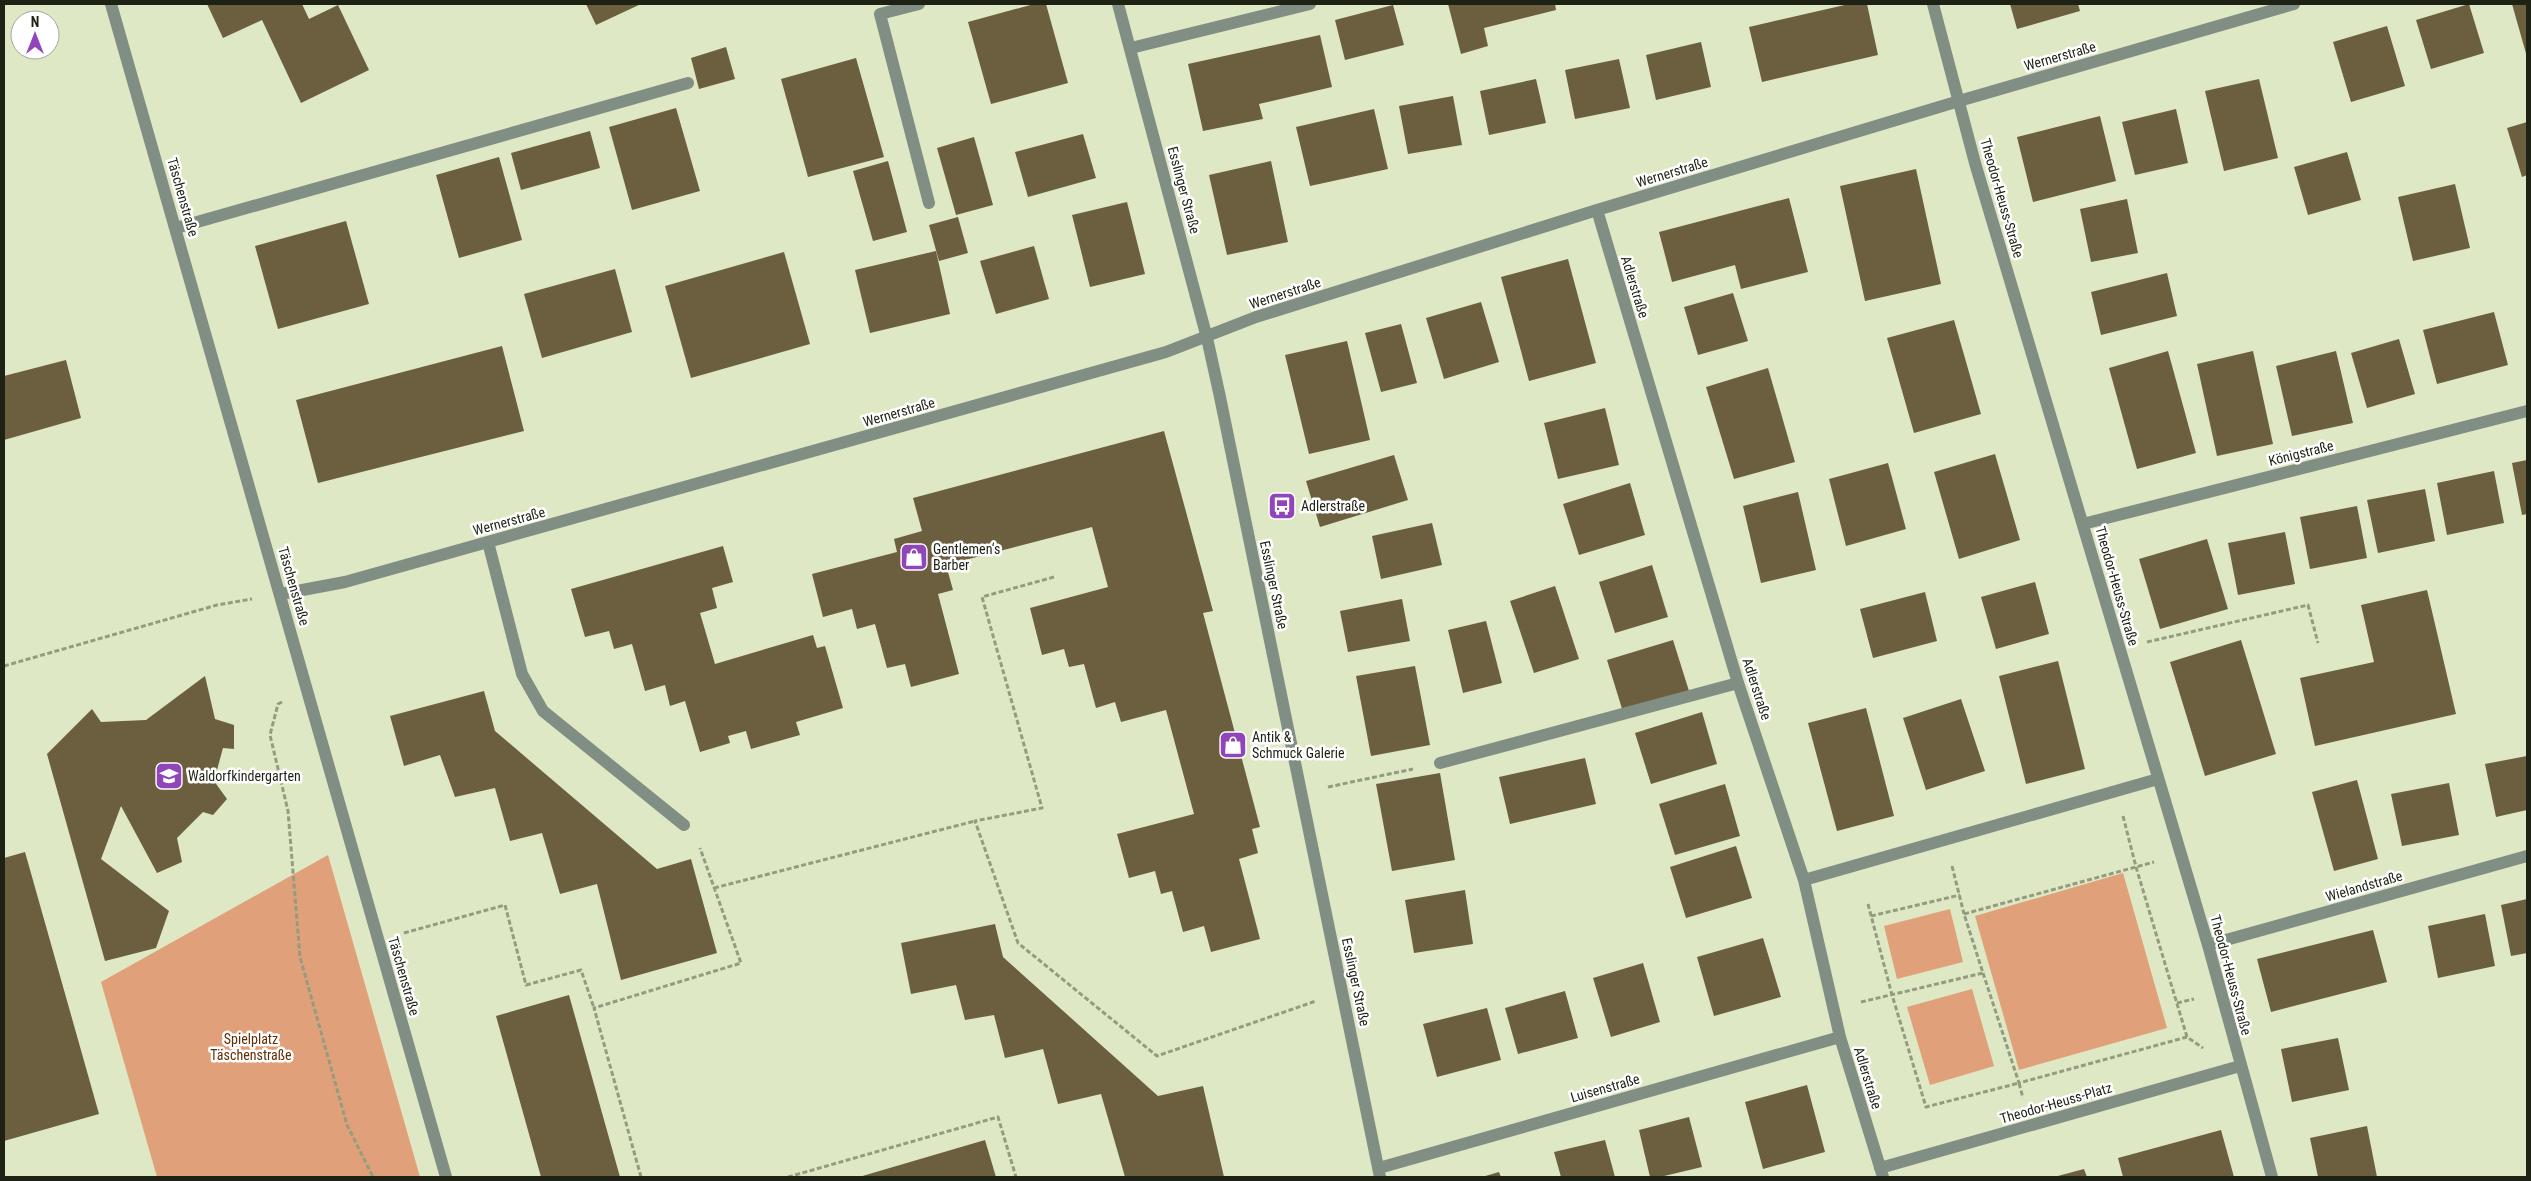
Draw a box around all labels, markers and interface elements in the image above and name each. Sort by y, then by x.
north arrow [10,10,60,60]
text: N [31,14,39,30]
street label: Wernerstraße [2022,38,2098,74]
street label: Theodor-Heuss-Straße [1977,136,2027,260]
street label: Esslinger Straße [1165,145,1203,236]
street label: Wernerstraße [1634,153,1710,190]
street label: Täschenstraße [164,156,202,239]
street label: Adlerstraße [1618,254,1652,320]
street label: Wernerstraße [1247,274,1323,312]
street label: Wernerstraße [861,394,937,430]
street label: Königstraße [2267,437,2336,469]
bus stop icon: Adlerstraße [1267,491,1297,521]
place label: Adlerstraße [1301,498,1366,514]
street label: Wernerstraße [471,504,547,538]
street label: Theodor-Heuss-Straße [2092,524,2142,648]
street label: Esslinger Straße [1257,539,1291,631]
place label: Gentlemen‘s Barber [933,541,1000,573]
shop icon: Gentlemen‘s Barber [899,542,929,572]
street label: Täschenstraße [275,545,313,628]
street label: Adlerstraße [1739,656,1775,722]
place label: Antik & Schmuck Galerie [1252,729,1345,761]
shop icon: Antik & Schmuck Galerie [1218,730,1248,760]
school or university icon: Waldorfkindergarten [154,761,184,791]
place label: Waldorfkindergarten [188,768,301,784]
street label: Wielandstraße [2324,867,2405,905]
street label: Theodor-Heuss-Straße [2207,913,2255,1037]
street label: Täschenstraße [385,935,423,1018]
street label: Esslinger Straße [1339,936,1373,1028]
park label: Spielplatz Täschenstraße [210,1031,292,1063]
street label: Adlerstraße [1851,1045,1885,1111]
street label: Luisenstraße [1569,1070,1642,1105]
street label: Theodor-Heuss-Platz [1998,1079,2114,1127]

